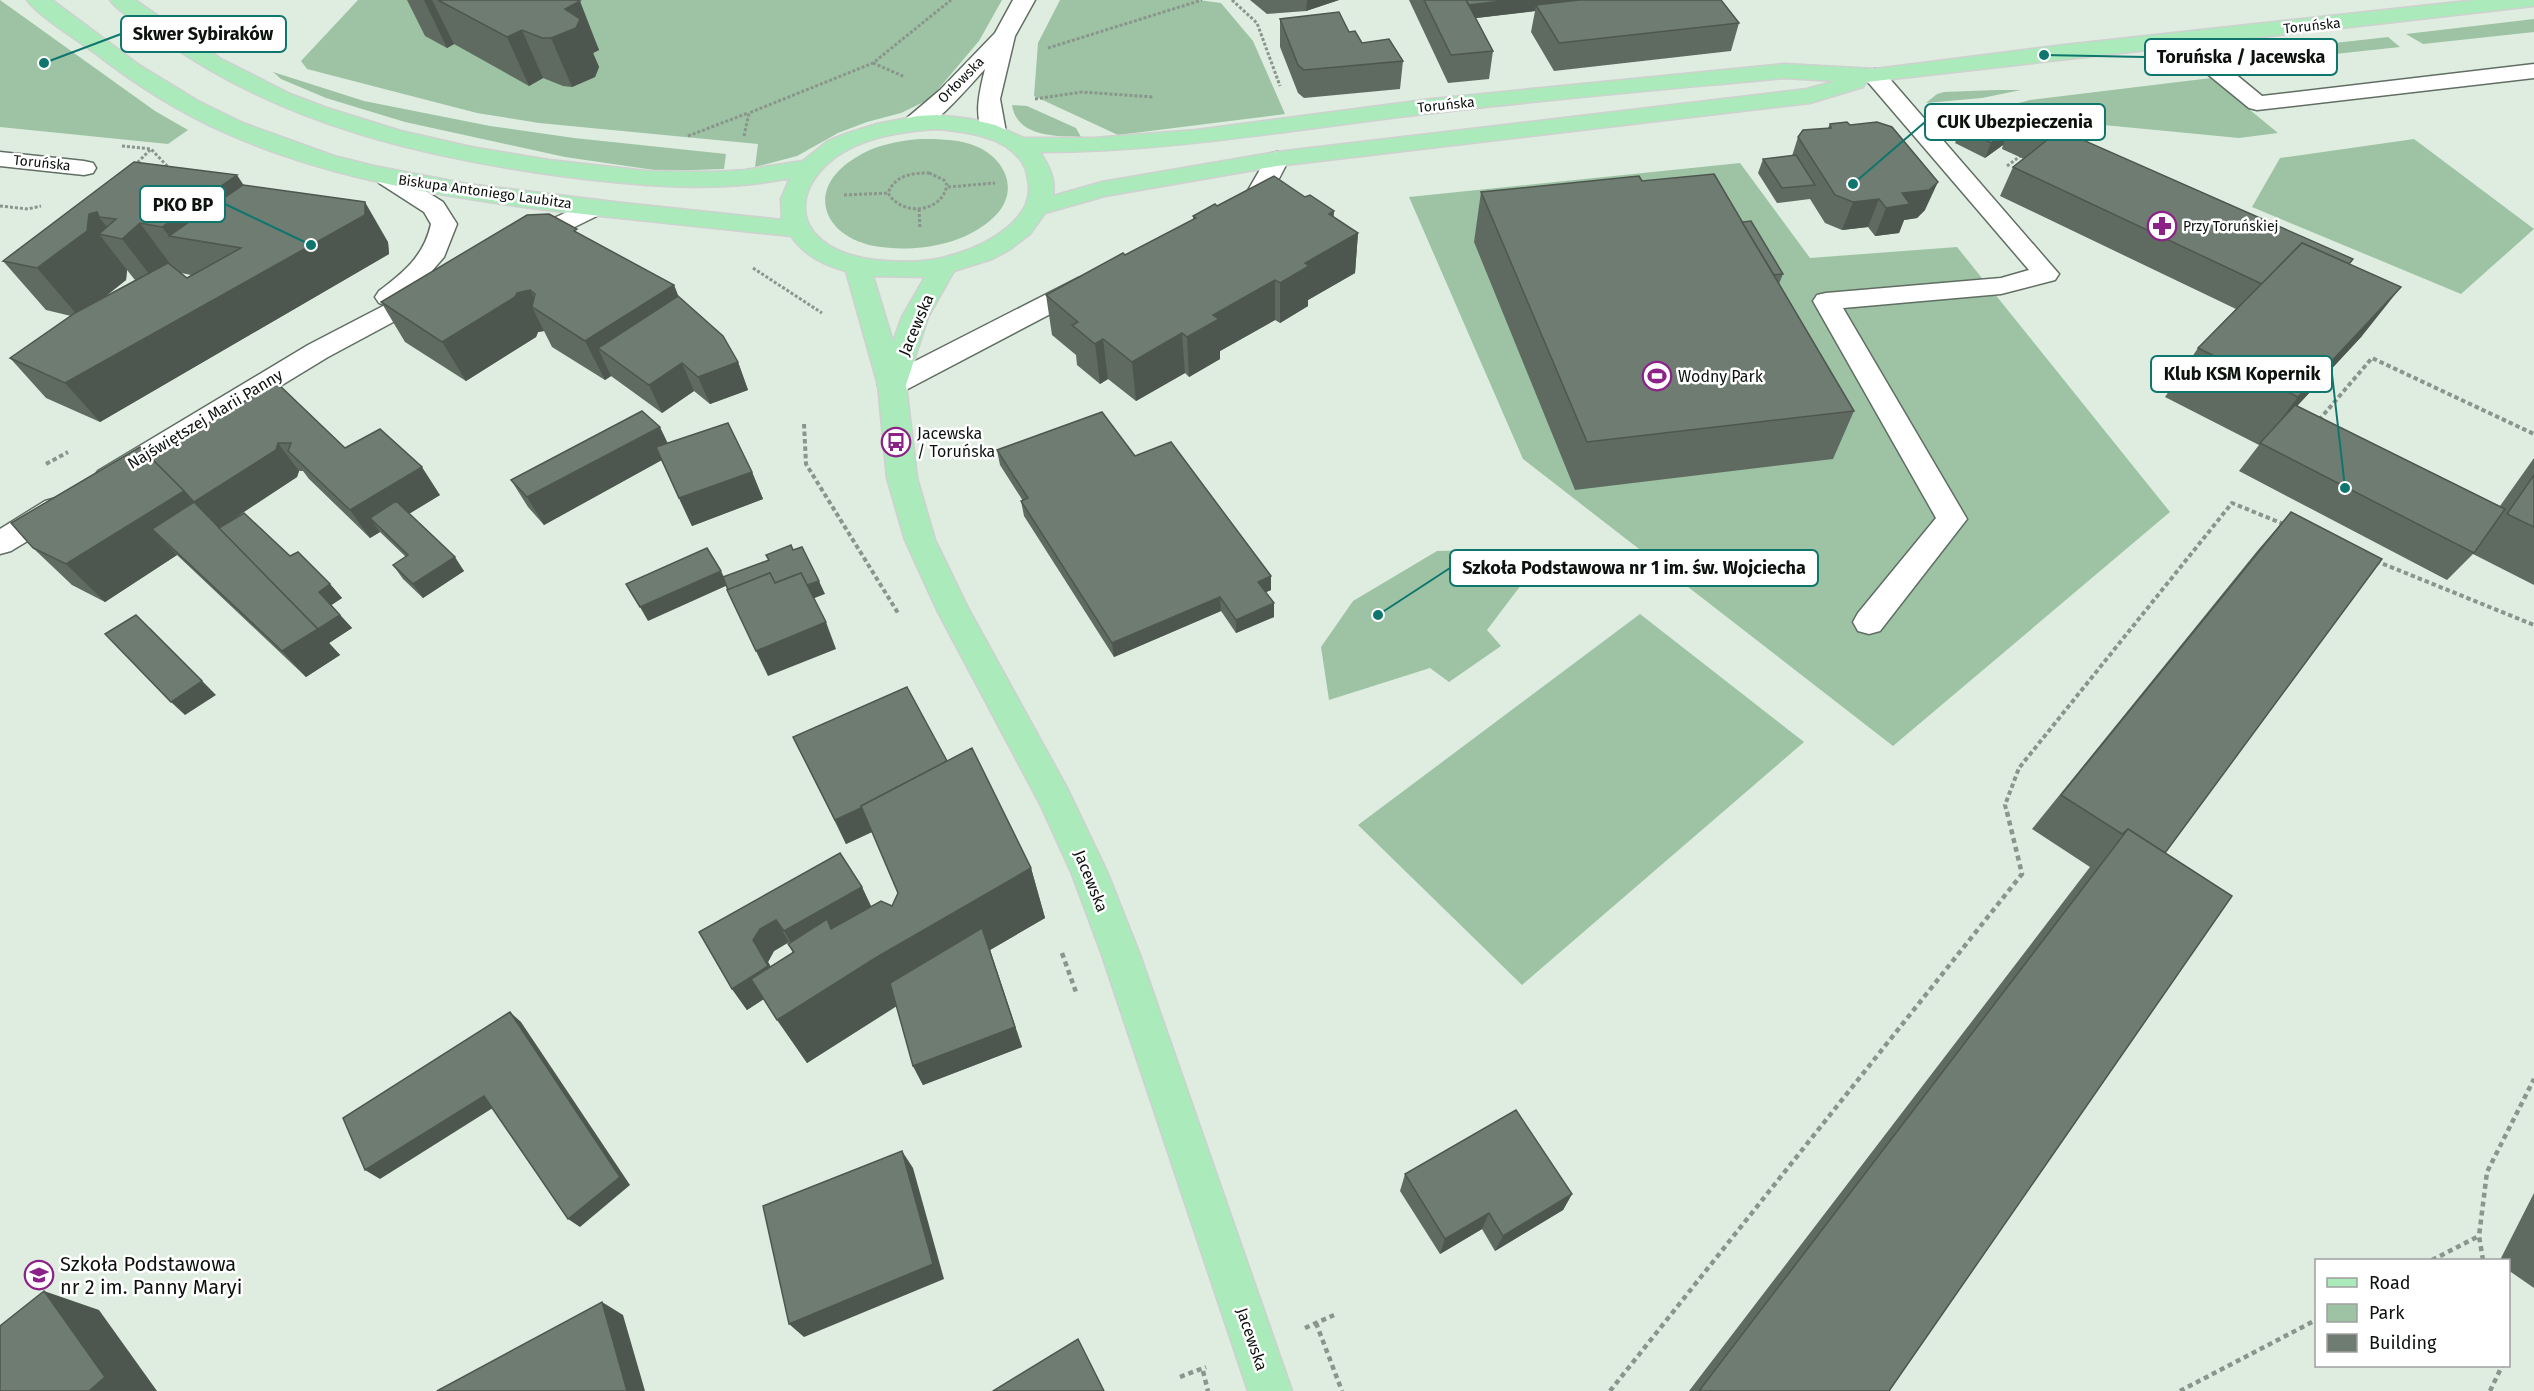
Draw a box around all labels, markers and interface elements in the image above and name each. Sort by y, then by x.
street label: Toruńska [2283,15,2341,37]
callout: Skwer Sybiraków [121,16,286,52]
text: Skwer Sybiraków [133,23,274,45]
callout: Toruńska / Jacewska [2145,39,2337,75]
text: Toruńska / Jacewska [2157,46,2325,68]
street label: Orłowska [934,53,988,107]
street label: Toruńska [1417,94,1475,116]
callout: CUK Ubezpieczenia [1925,104,2105,140]
text: CUK Ubezpieczenia [1937,111,2093,133]
street label: Toruńska [13,152,71,174]
street label: Biskupa Antoniego Laubitza [397,171,573,213]
callout: PKO BP [140,186,225,222]
text: PKO BP [153,194,213,216]
pharmacy icon: Przy Toruńskiej [2146,210,2178,242]
place label: Przy Toruńskiej [2183,218,2278,235]
street label: Jacewska [895,291,937,359]
callout: Klub KSM Kopernik [2151,356,2332,392]
sports icon: Wodny Park [1641,360,1673,392]
text: Klub KSM Kopernik [2164,363,2321,385]
street label: Najświętszej Marii Panny [124,365,286,473]
place label: Wodny Park [1678,367,1764,386]
place label: Jacewska / Toruńska [917,424,995,461]
bus stop icon: Jacewska / Toruńska [880,426,912,458]
callout: Szkoła Podstawowa nr 1 im. św. Wojciecha [1450,550,1818,586]
text: Szkoła Podstawowa nr 1 im. św. Wojciecha [1462,557,1806,579]
street label: Jacewska [1070,847,1112,915]
place label: Szkoła Podstawowa nr 2 im. Panny Maryi [60,1252,242,1299]
school or university icon: Szkoła Podstawowa nr 2 im. Panny Maryi [23,1259,55,1291]
legend [2315,1259,2510,1367]
text: Road [2369,1272,2411,1294]
text: Park [2369,1302,2405,1324]
street label: Jacewska [1232,1305,1272,1373]
text: Building [2369,1332,2437,1354]

